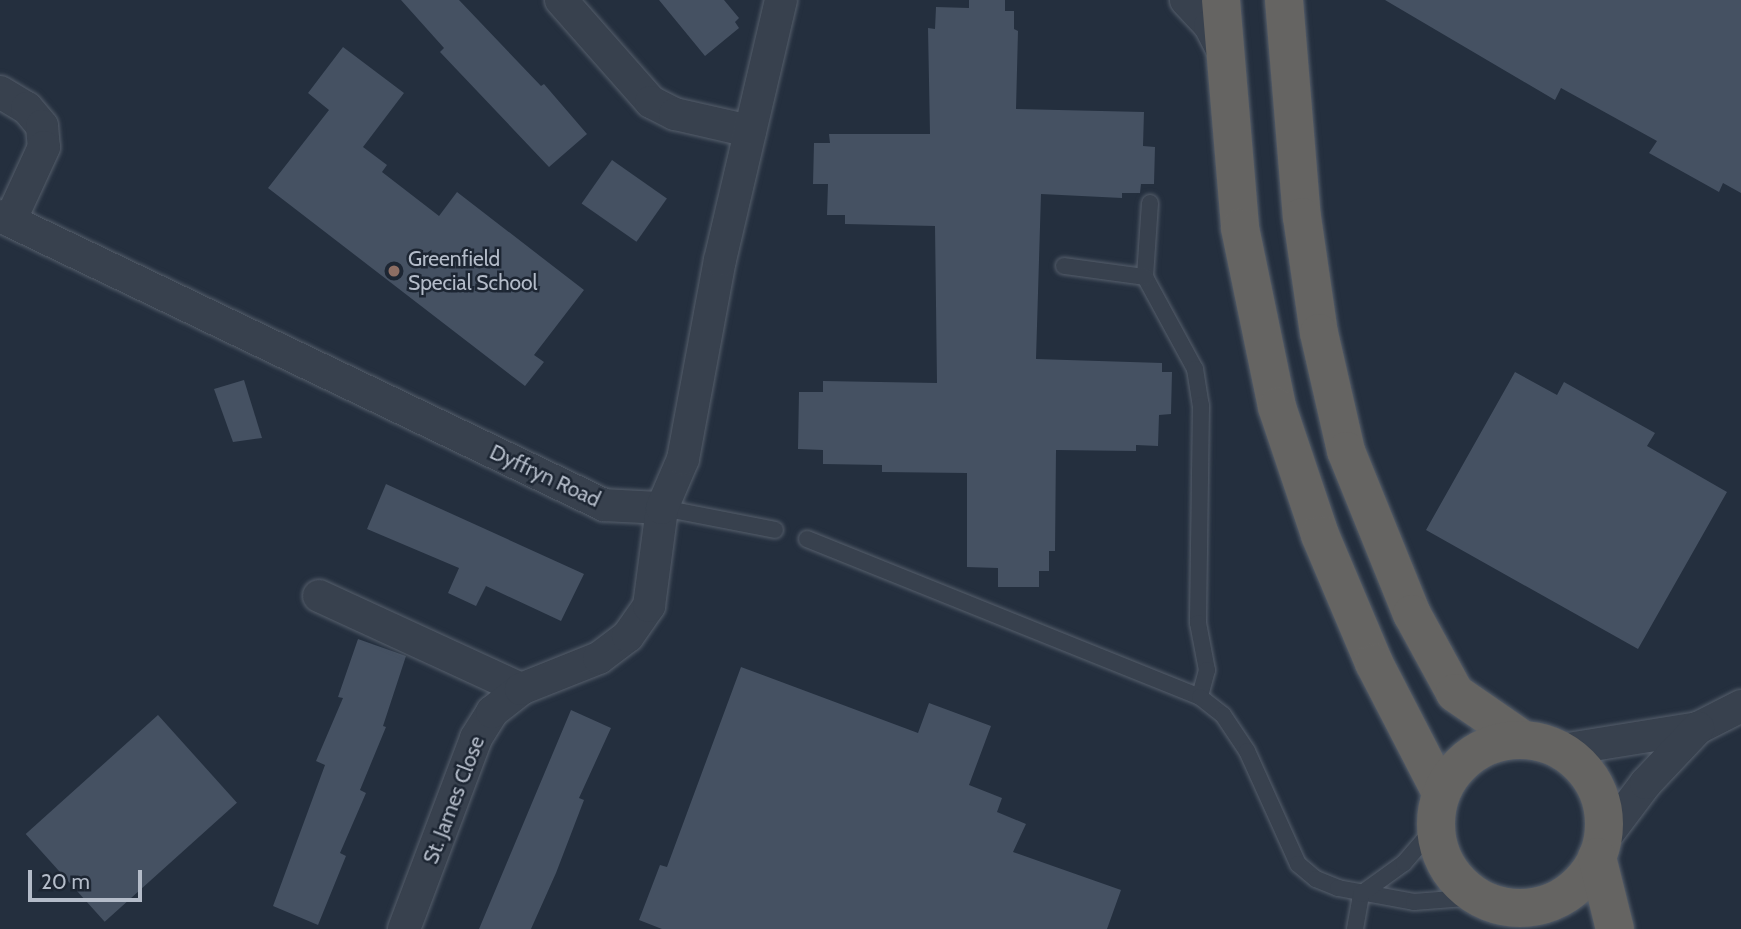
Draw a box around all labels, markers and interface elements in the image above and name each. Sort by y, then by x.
place label: Greenfield Special School [408,246,538,296]
marker: Greenfield Special School [386,263,402,279]
street label: Dyffryn Road [486,439,604,513]
street label: St. James Close [418,733,490,867]
scale bar [32,856,145,900]
text: 20 m [41,869,90,894]

